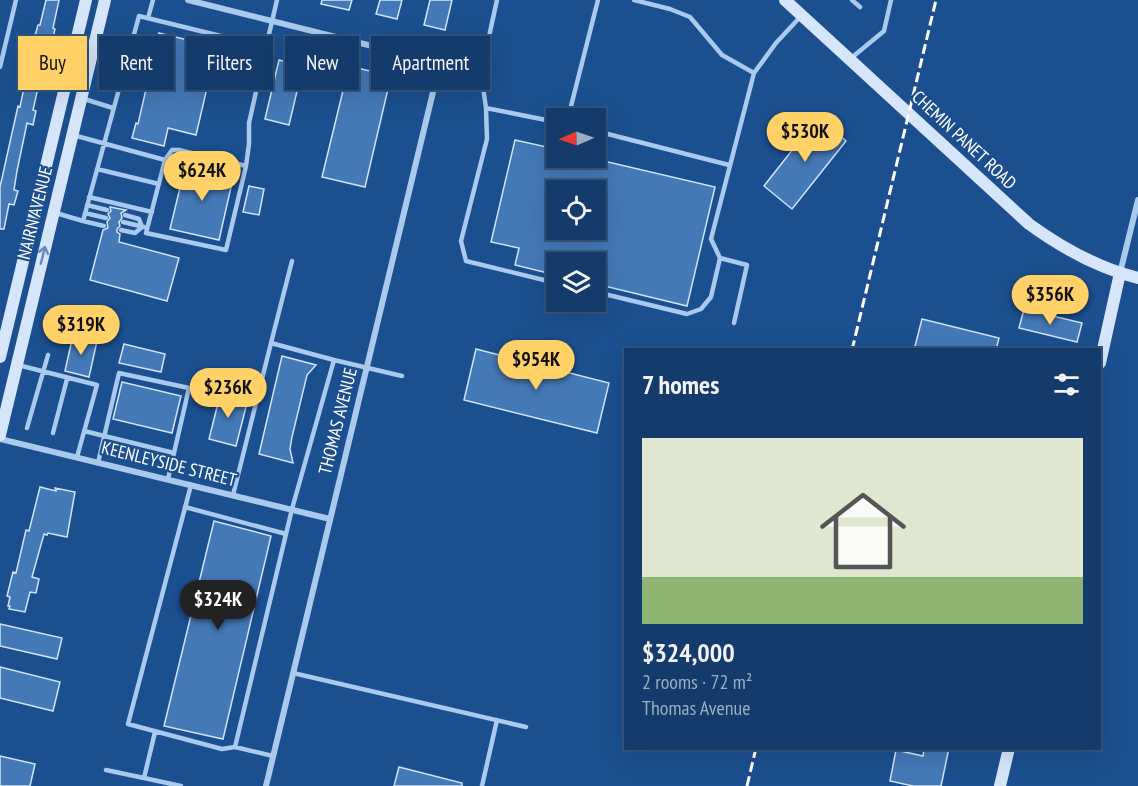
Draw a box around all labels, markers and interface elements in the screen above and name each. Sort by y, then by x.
chip: Buy [18,36,87,90]
chip: Rent [99,36,174,90]
chip: Filters [186,36,273,90]
chip: New [285,36,359,90]
chip: Apartment [371,36,490,90]
street label: CHEMIN PANET ROAD [907,85,1021,194]
north arrow [546,108,606,168]
map controls [546,108,606,312]
pin: $530K [763,112,847,163]
text: $530K [781,118,829,144]
pin: $624K [160,151,244,202]
text: $624K [178,157,226,183]
street label: NAIRN AVENUE [12,164,57,262]
button: locate [546,180,606,240]
one-way arrow [37,246,49,265]
button: layers [546,252,606,312]
pin: $356K [1008,275,1092,326]
text: $356K [1026,281,1074,307]
pin: $319K [39,305,123,356]
text: $319K [57,311,105,337]
pin: $954K [494,340,578,391]
text: $954K [512,346,560,372]
street label: THOMAS AVENUE [313,365,362,477]
pin: $236K [186,368,270,419]
text: 7 homes [642,368,719,401]
icon: filters [1050,368,1083,401]
text: $236K [204,374,252,400]
street label: KEENLEYSIDE STREET [99,436,239,491]
icon: home [809,477,917,585]
pin: $324K [176,580,260,631]
text: $324K [194,586,242,612]
text: $324,000 [642,636,735,669]
text: 2 rooms · 72 m² [642,669,752,695]
text: Thomas Avenue [642,695,750,721]

